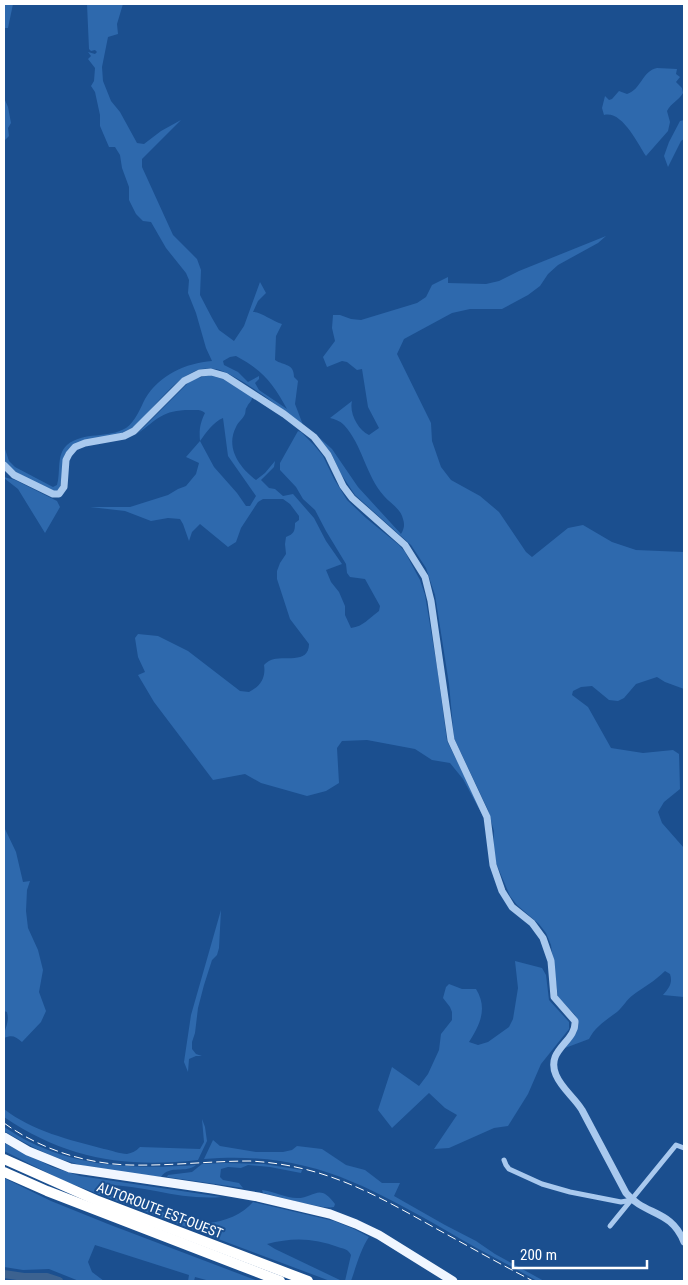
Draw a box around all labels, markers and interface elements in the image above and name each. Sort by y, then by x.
street label: AUTOROUTE EST-OUEST [95,1179,225,1241]
scale bar [513,1238,647,1270]
text: 200 m [520,1246,557,1264]

